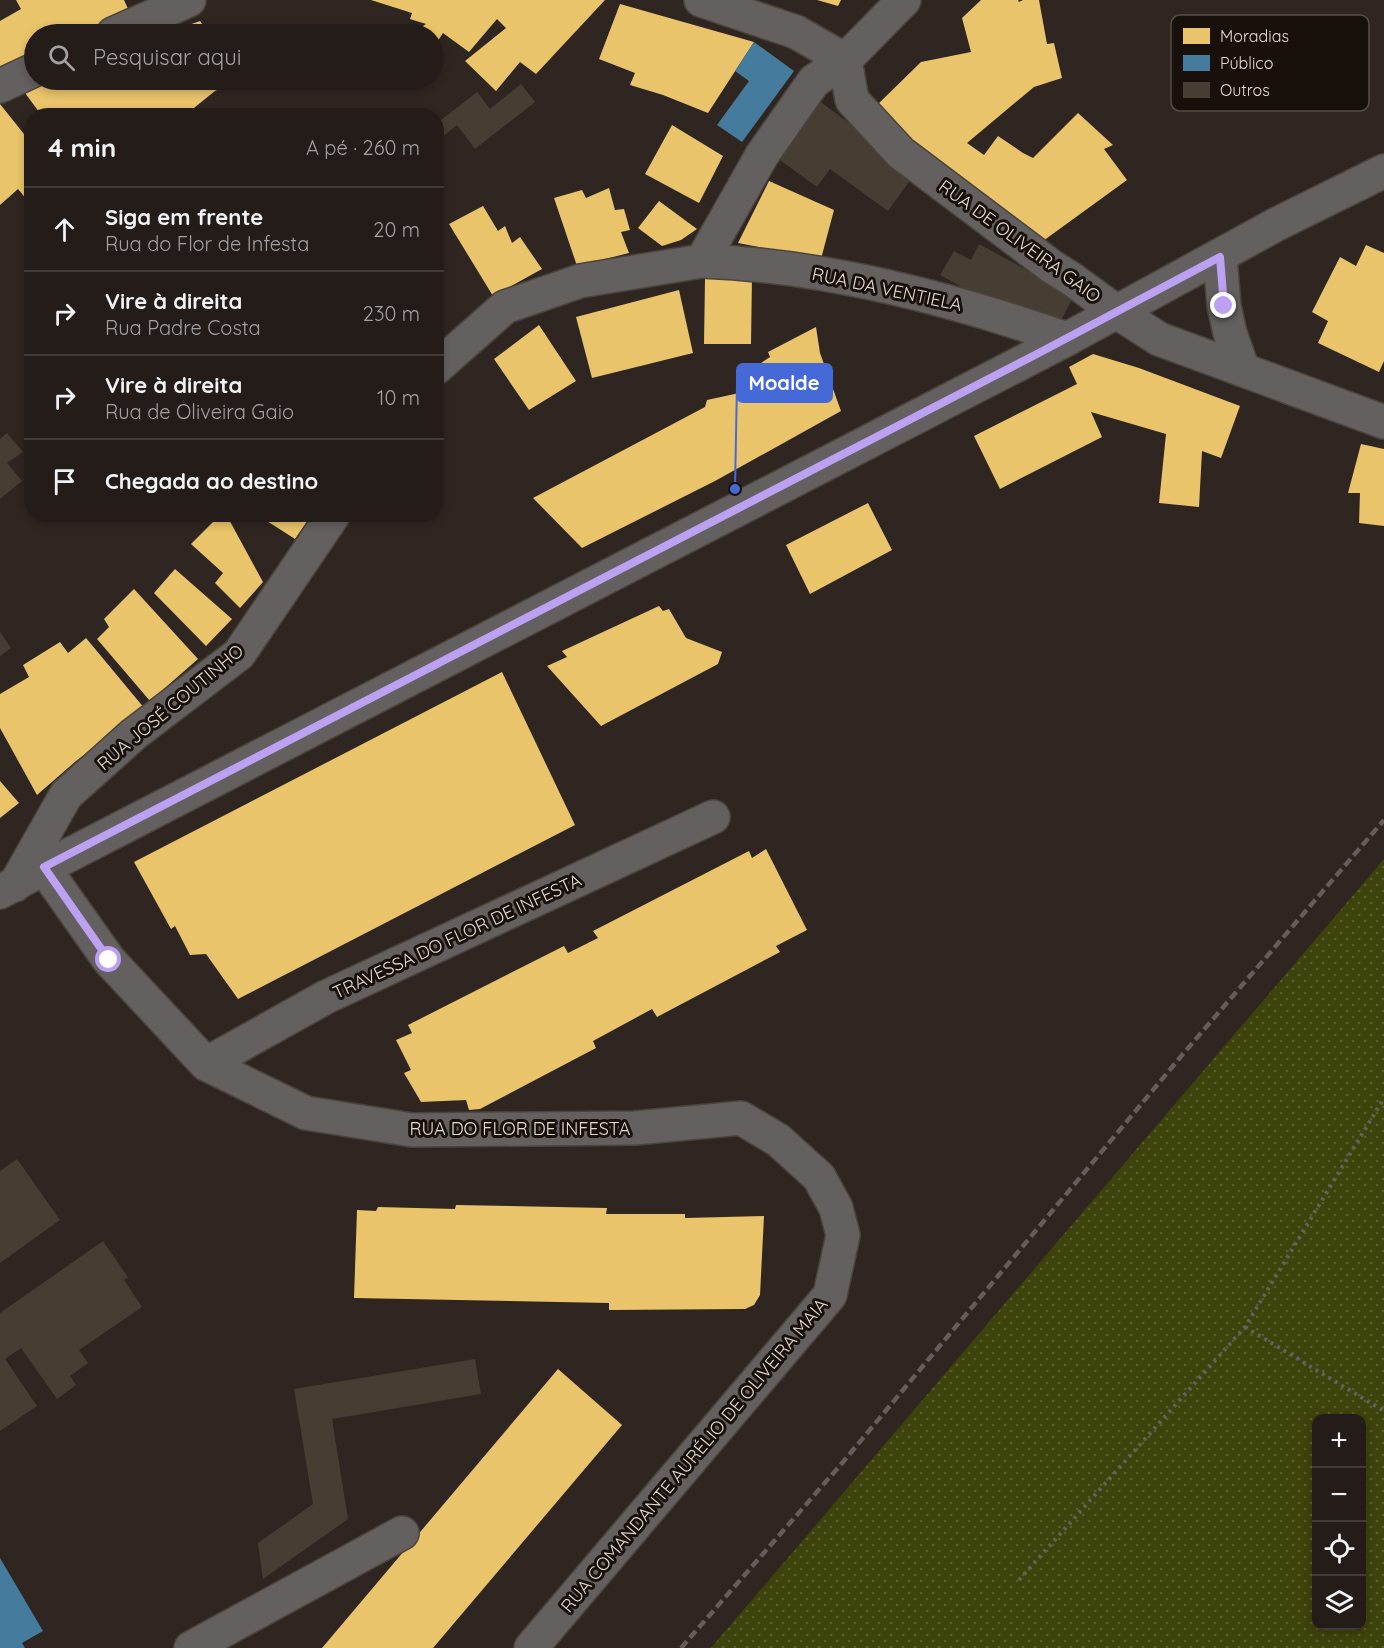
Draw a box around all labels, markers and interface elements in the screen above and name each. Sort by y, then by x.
legend [1171,15,1369,111]
search box [24,24,444,90]
text: Moradias [1220,26,1289,46]
icon: search [45,41,78,74]
text: Pesquisar aqui [93,43,241,71]
text: Público [1220,53,1273,73]
text: Outros [1220,80,1270,100]
text: 4 min [48,131,116,164]
text: A pé · 260 m [306,135,420,160]
street label: RUA DE OLIVEIRA GAIO [934,174,1106,308]
text: Siga em frente [105,203,263,231]
icon: ahead [48,213,81,246]
text: 20 m [373,217,420,242]
text: Rua do Flor de Infesta [105,231,309,256]
street label: RUA DA VENTIELA [810,262,964,316]
text: Vire à direita [105,287,242,315]
route end [1210,292,1236,318]
icon: right [48,297,81,330]
text: 230 m [363,301,420,326]
text: Rua Padre Costa [105,315,261,340]
callout: Moalde [737,364,832,402]
text: Moalde [749,370,819,395]
text: Vire à direita [105,371,242,399]
icon: right [48,381,81,414]
text: 10 m [377,385,420,410]
text: Rua de Oliveira Gaio [105,399,294,424]
icon: arrive [48,465,81,498]
text: Chegada ao destino [105,467,318,495]
street label: RUA JOSÉ COUTINHO [92,639,248,775]
street label: TRAVESSA DO FLOR DE INFESTA [329,868,585,1004]
route start [95,946,121,972]
street label: RUA DO FLOR DE INFESTA [409,1117,631,1140]
street label: RUA COMANDANTE AURÉLIO DE OLIVEIRA MAIA [556,1293,833,1617]
map controls [1312,1414,1366,1630]
button: + [1312,1414,1366,1468]
button: − [1312,1468,1366,1522]
button: locate [1312,1522,1366,1576]
button: layers [1312,1576,1366,1630]

